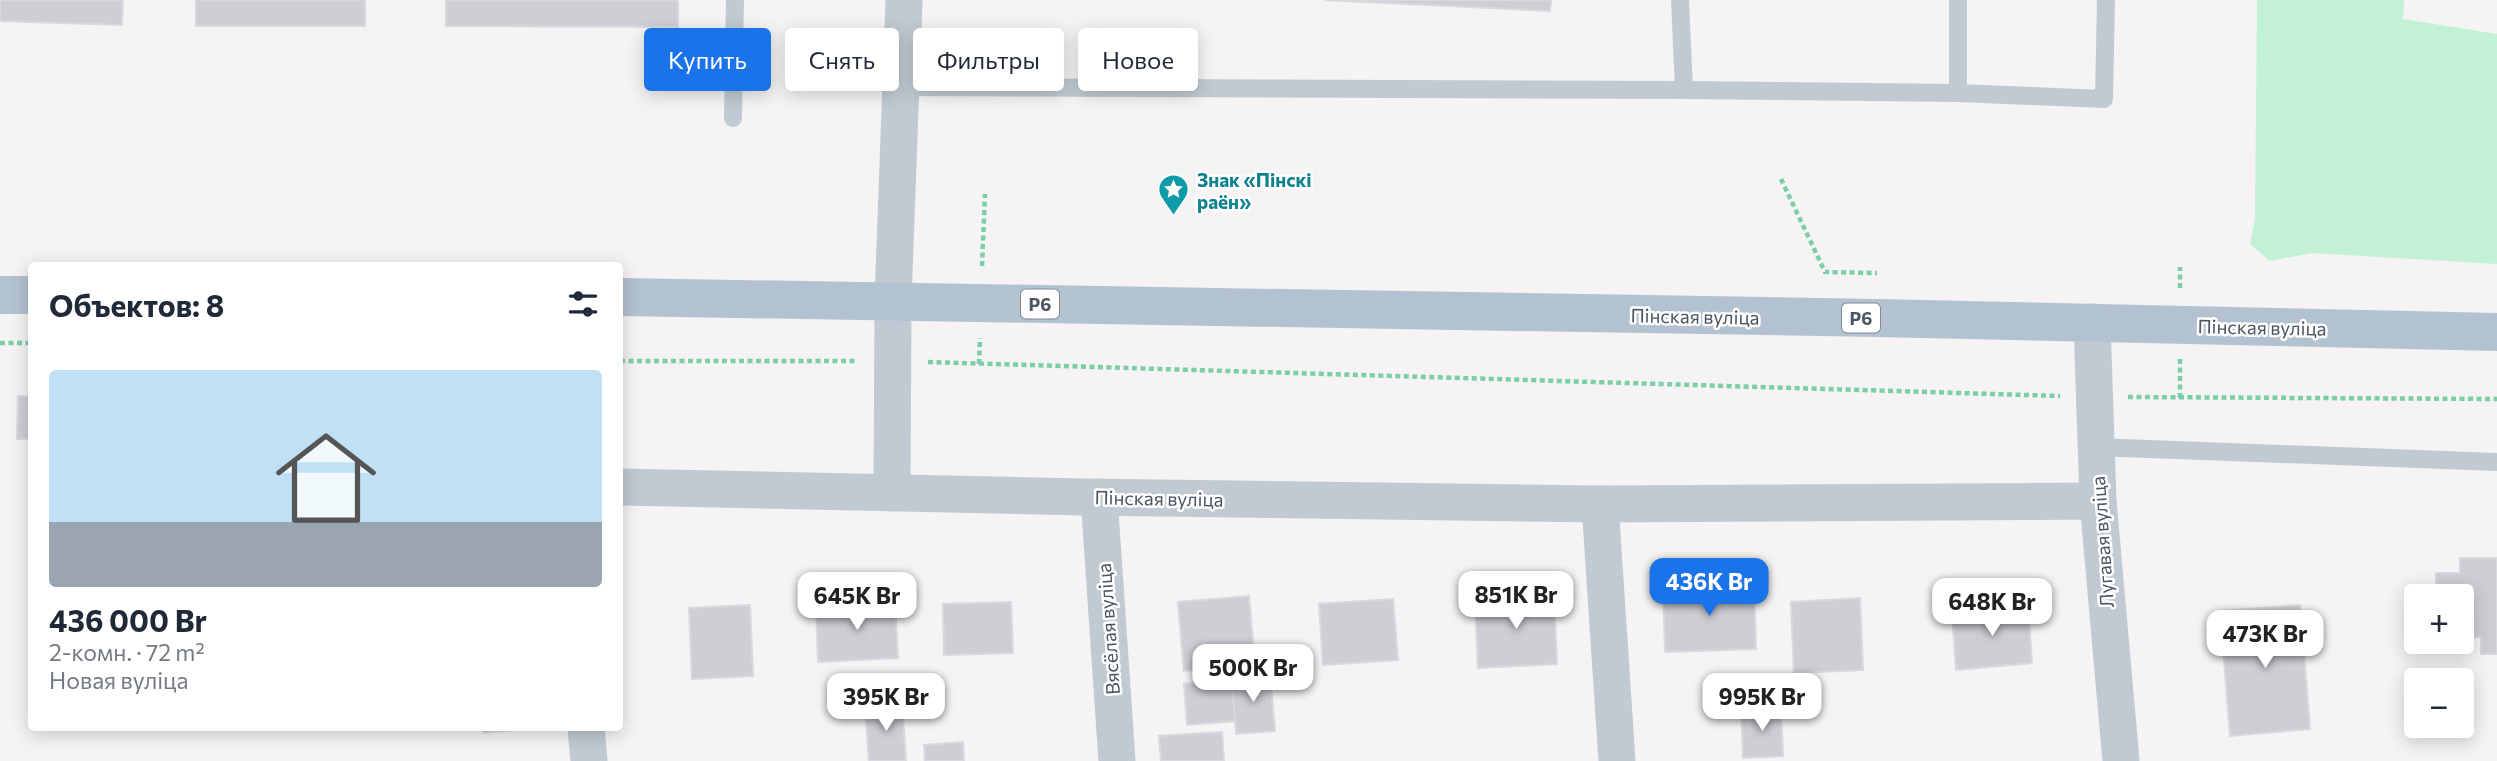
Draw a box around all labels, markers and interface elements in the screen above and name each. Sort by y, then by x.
chip: Купить [644,28,771,91]
chip: Снять [785,28,899,91]
chip: Фильтры [913,28,1064,91]
chip: Новое [1078,28,1198,91]
place label: Знак «Пінскі раён» [1197,168,1312,213]
place icon: Знак «Пінскі раён» [1157,173,1191,217]
icon: filters [564,285,602,323]
text: Объектов: 8 [49,286,224,323]
road number: Р6 [1021,290,1059,318]
street label: Пінская вуліца [1630,303,1760,329]
road number: Р6 [1842,304,1880,332]
street label: Пінская вуліца [2197,314,2327,340]
icon: home [263,415,389,541]
street label: Лугавая вуліца [2086,475,2118,609]
street label: Пінская вуліца [1094,485,1224,511]
pin: 436K Br [1644,558,1774,618]
street label: Вясёлая вуліца [1092,562,1124,696]
text: 436K Br [1666,567,1752,595]
pin: 645K Br [792,572,922,632]
pin: 851K Br [1451,572,1581,631]
pin: 648K Br [1927,578,2057,638]
text: 851K Br [1474,580,1558,608]
text: 645K Br [814,581,900,609]
map controls [2404,584,2474,738]
button: + [2404,584,2474,654]
text: 648K Br [1948,587,2036,615]
text: 436 000 Br [49,601,207,638]
pin: 473K Br [2200,610,2330,670]
text: 473K Br [2223,619,2307,647]
text: 2-комн. · 72 m² [49,638,205,666]
pin: 500K Br [1188,644,1318,704]
text: 500K Br [1208,653,1298,681]
text: Новая вуліца [49,666,188,694]
button: − [2404,668,2474,738]
pin: 395K Br [821,674,951,733]
pin: 995K Br [1697,674,1827,733]
text: 395K Br [843,682,929,710]
text: 995K Br [1719,682,1805,710]

